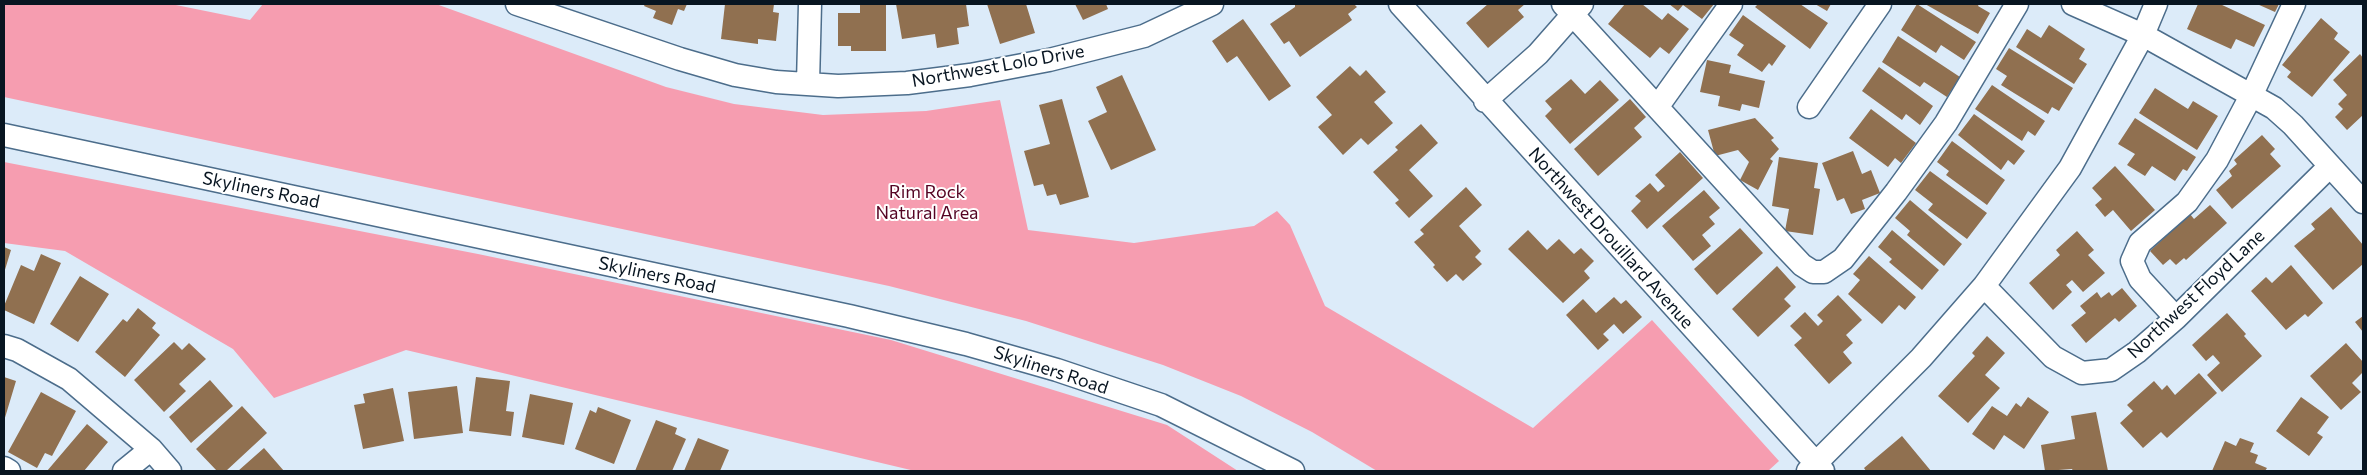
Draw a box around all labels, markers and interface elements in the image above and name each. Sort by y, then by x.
street label: Northwest Lolo Drive [910,40,1086,92]
street label: Northwest Drouillard Avenue [1524,143,1698,333]
street label: Skyliners Road [200,167,322,213]
park label: Rim Rock Natural Area [875,181,979,223]
street label: Northwest Floyd Lane [2123,225,2269,363]
street label: Skyliners Road [596,252,718,298]
street label: Skyliners Road [991,341,1111,399]

